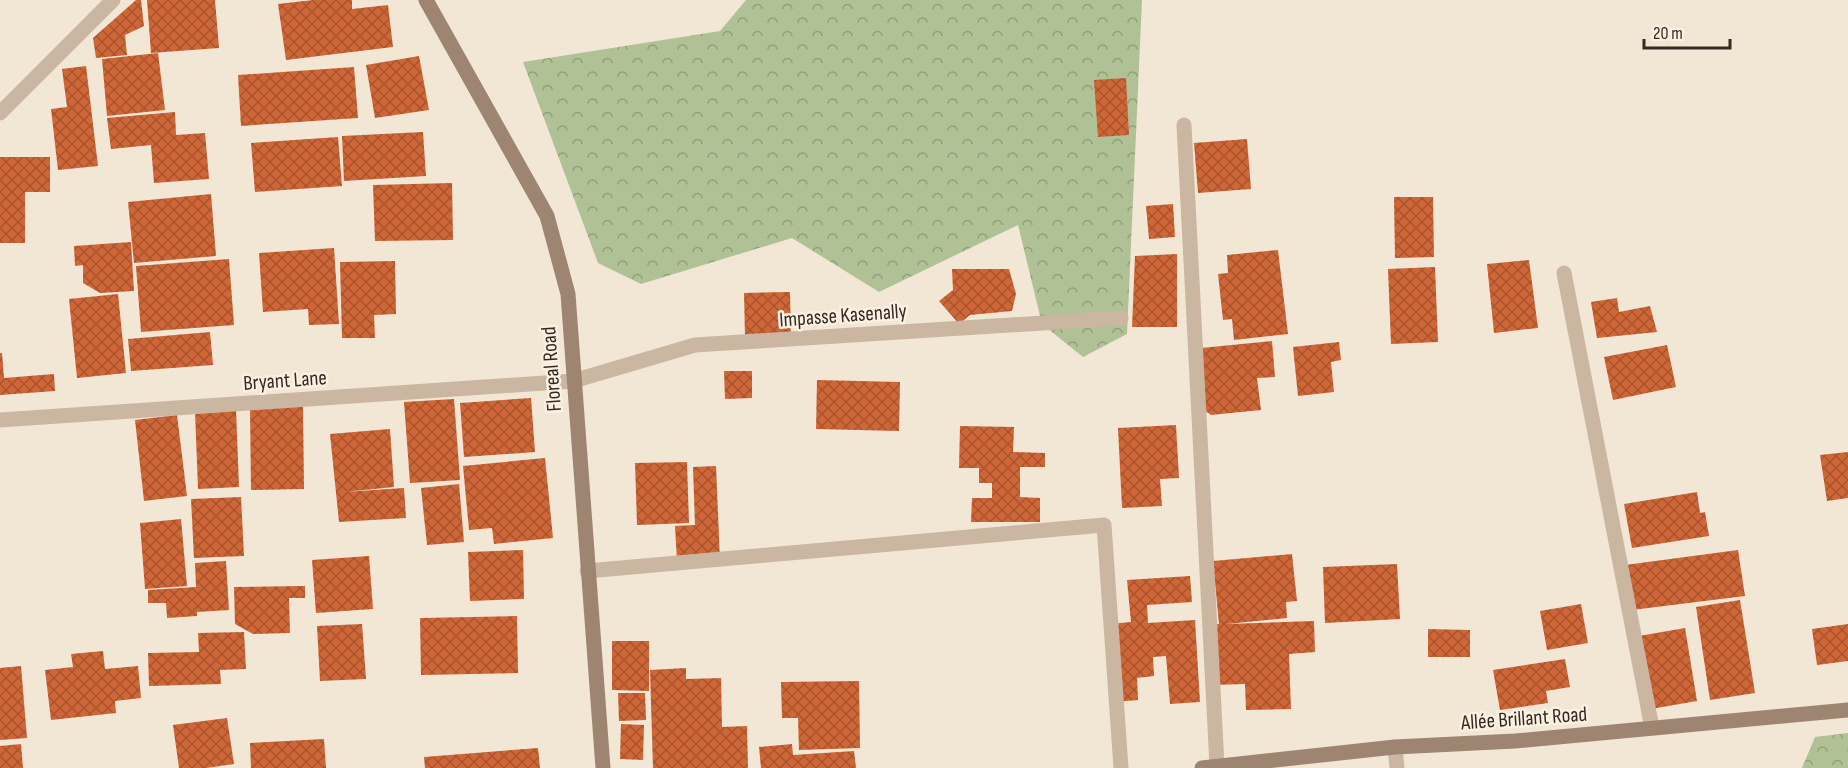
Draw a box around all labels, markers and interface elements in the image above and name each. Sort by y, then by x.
scale bar [1644,12,1730,50]
text: 20 m [1653,23,1683,44]
street label: Impasse Kasenally [779,299,908,332]
street label: Floreal Road [536,326,567,412]
street label: Bryant Lane [242,365,328,396]
street label: Allée Brillant Road [1459,702,1588,735]

